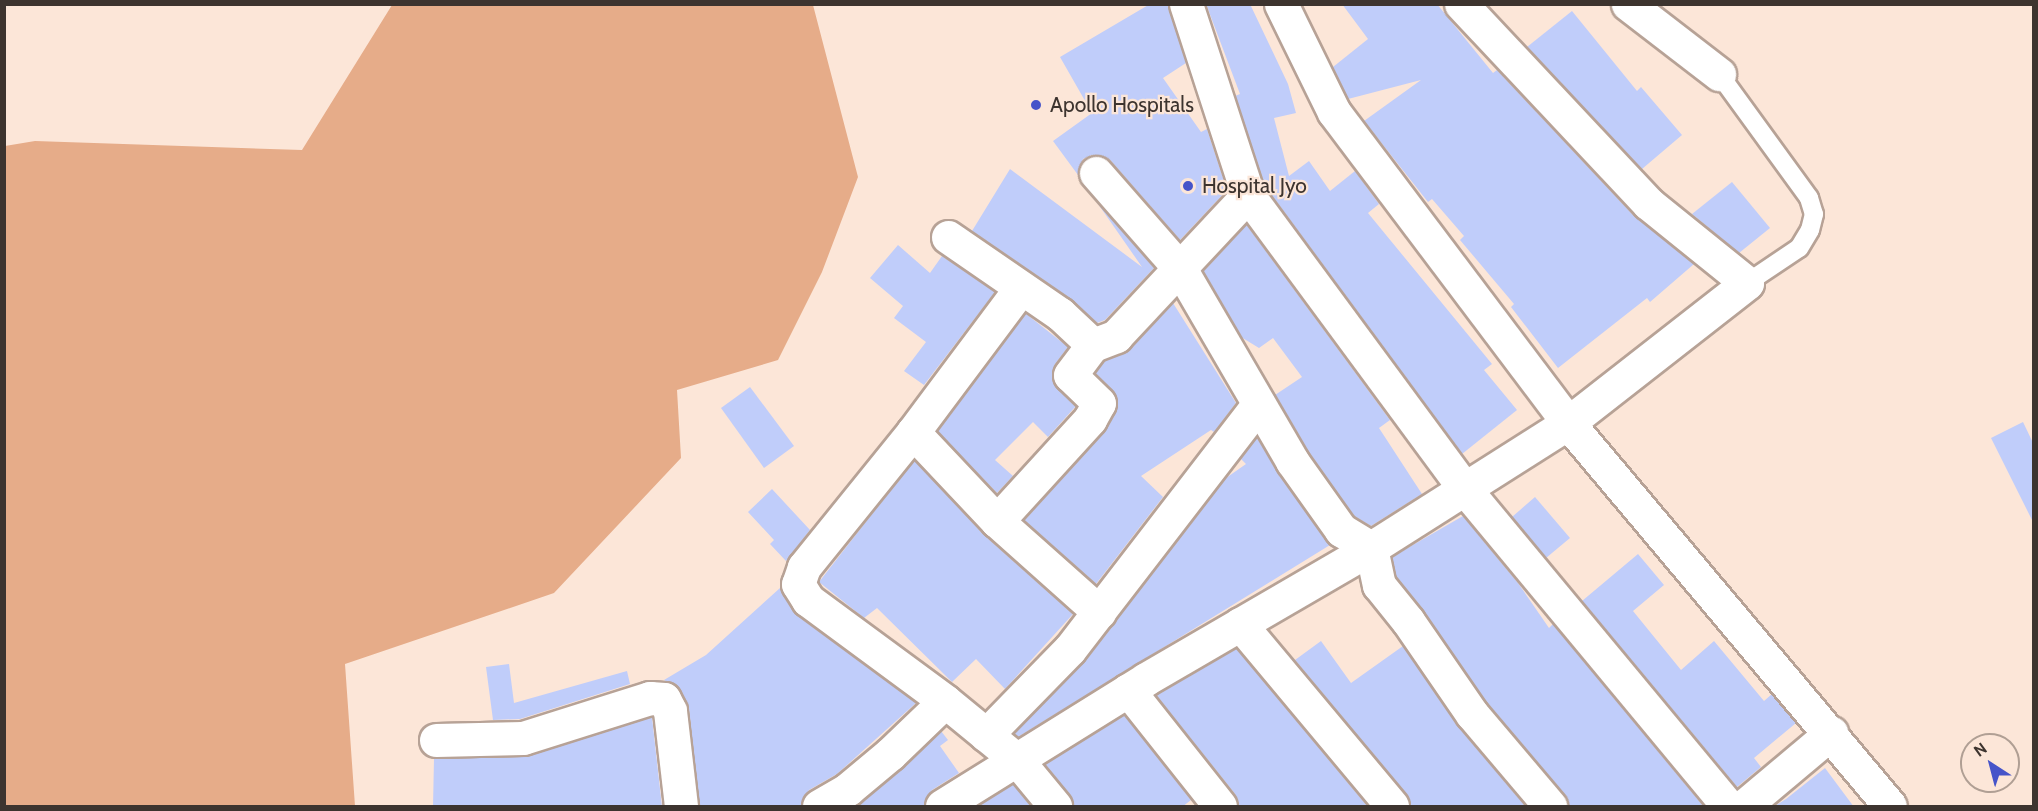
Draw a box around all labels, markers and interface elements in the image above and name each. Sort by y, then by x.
place label: Apollo Hospitals [1050,92,1194,118]
marker: Apollo Hospitals [1027,96,1045,114]
place label: Hospital Jyo [1202,173,1307,199]
marker: Hospital Jyo [1179,177,1197,195]
north arrow [1960,733,2020,793]
text: N [1970,739,1990,761]

